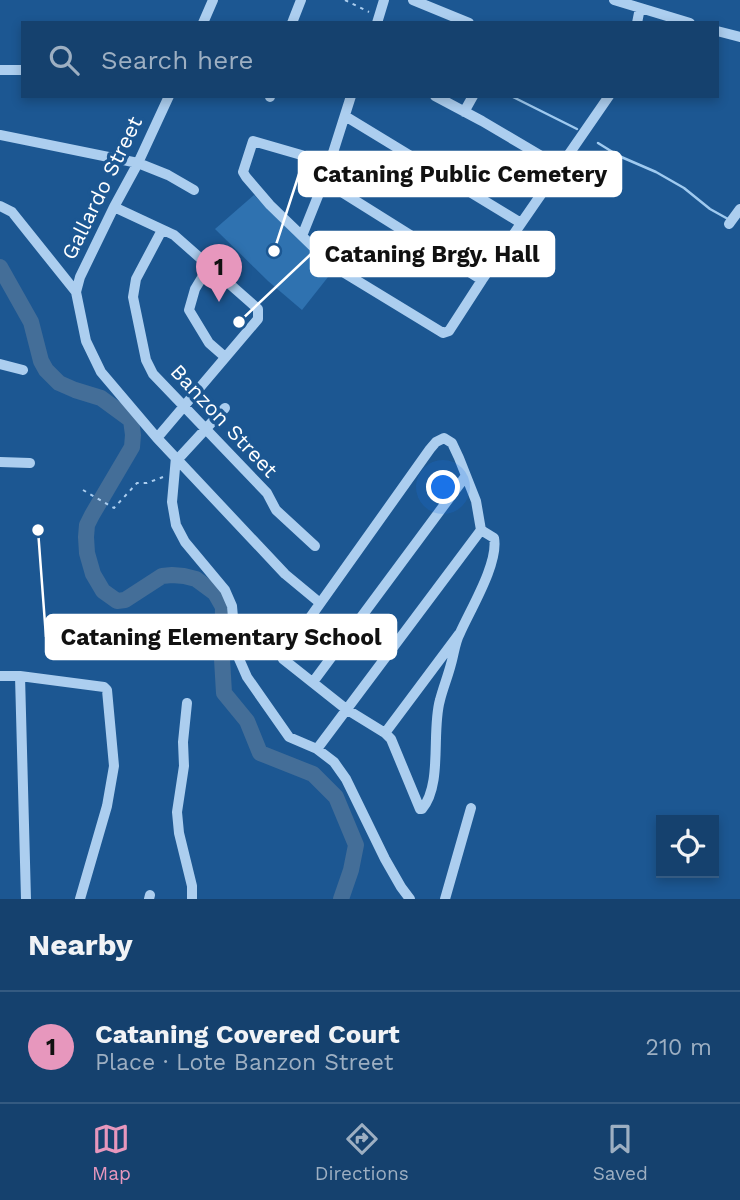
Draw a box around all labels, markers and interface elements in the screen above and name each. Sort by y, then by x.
search box [21,21,719,98]
icon: search [45,41,83,79]
text: Search here [101,45,253,75]
street label: Gallardo Street [56,112,147,263]
callout: Cataning Public Cemetery [299,152,621,196]
text: Cataning Public Cemetery [313,161,607,188]
callout: Cataning Brgy. Hall [311,232,554,276]
text: Cataning Brgy. Hall [324,241,540,268]
pin: 1 [196,244,242,302]
street label: Banzon Street [166,359,283,483]
your location [426,470,460,504]
callout: Cataning Elementary School [46,615,396,659]
text: Cataning Elementary School [61,624,382,651]
map controls [656,815,719,878]
button: locate [656,815,719,878]
text: Nearby [28,927,133,962]
text: Cataning Covered Court [95,1019,400,1049]
text: 1 [46,1034,56,1061]
text: 210 m [646,1034,712,1061]
text: Place · Lote Banzon Street [95,1049,393,1076]
tab: Map [92,1120,131,1185]
tab: Directions [315,1120,409,1185]
tab: Saved [593,1120,648,1185]

